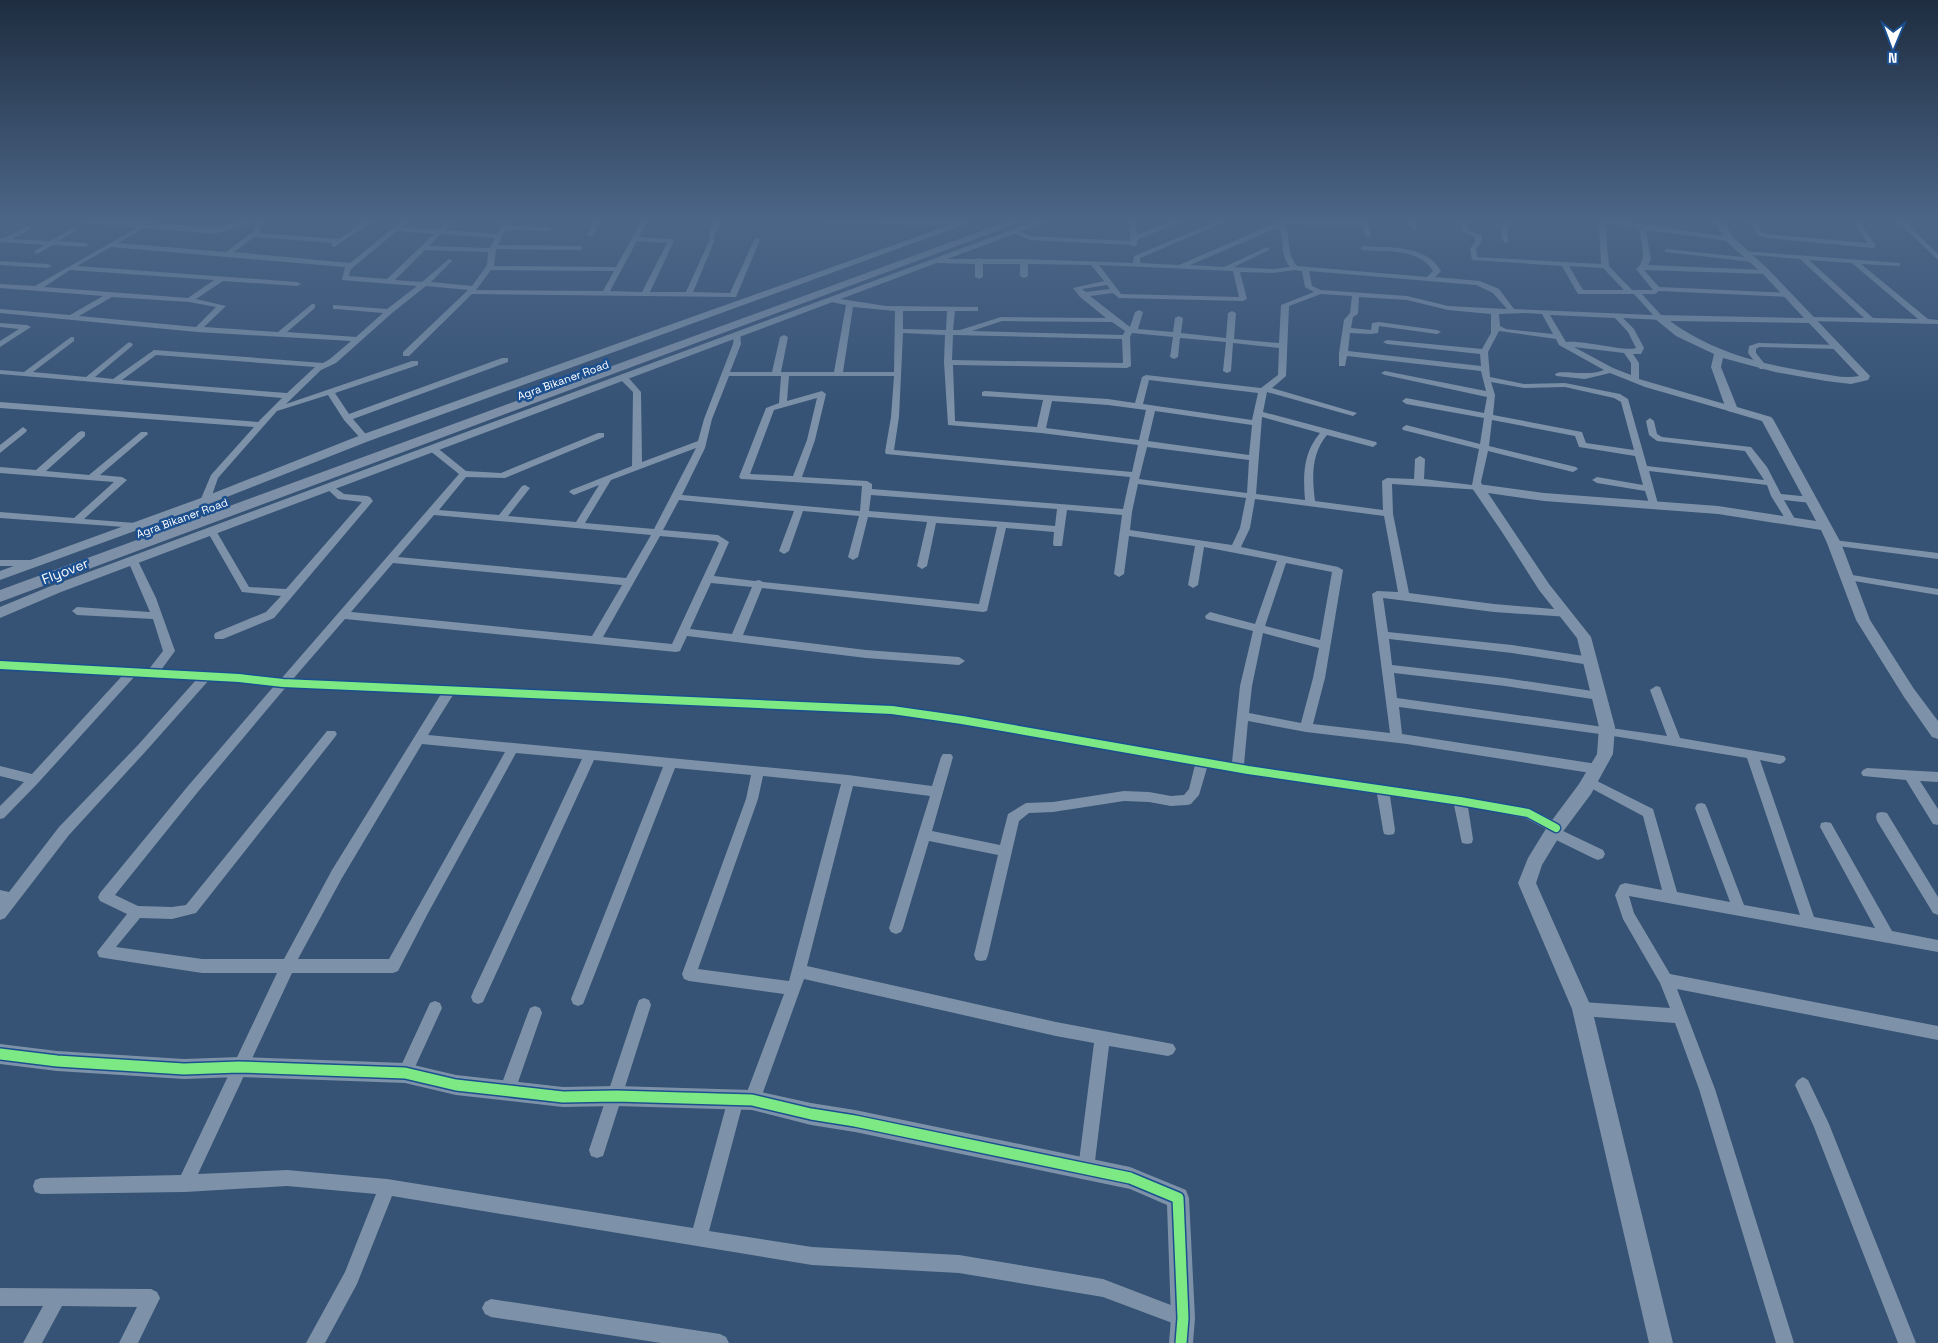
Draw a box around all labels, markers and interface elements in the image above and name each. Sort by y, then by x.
north arrow [1868,20,1918,70]
text: N [1888,49,1898,67]
street label: Agra Bikaner Road [515,357,611,403]
street label: Agra Bikaner Road [134,495,230,541]
street label: Flyover [39,554,91,588]

